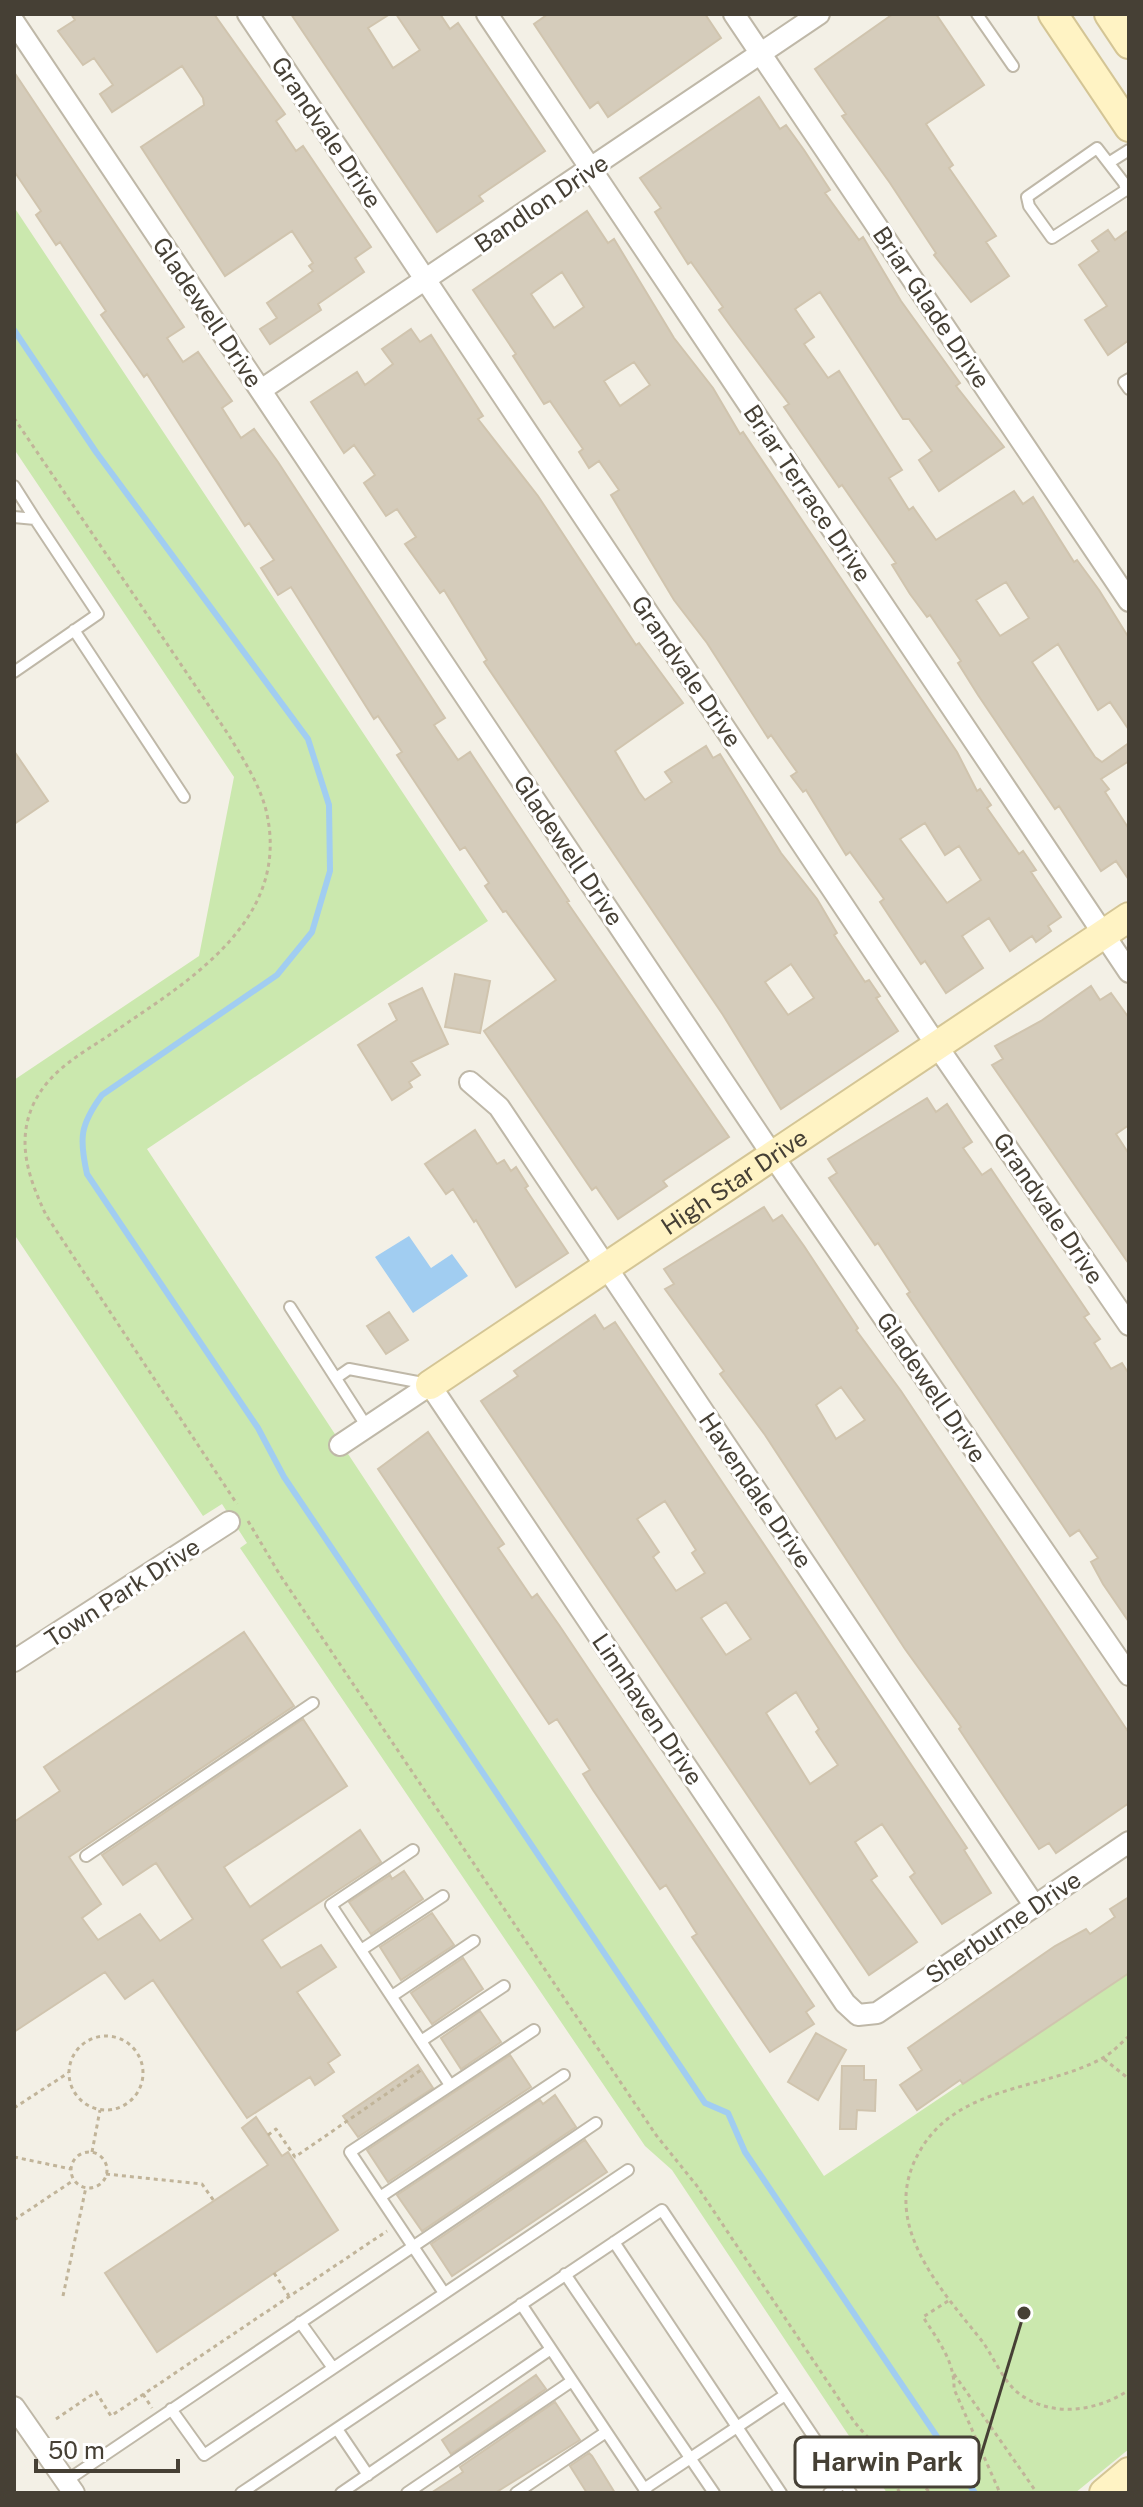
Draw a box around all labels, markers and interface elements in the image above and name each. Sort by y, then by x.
street label: Grandvale Drive [266,51,388,213]
street label: Bandlon Drive [469,148,613,258]
street label: Briar Glade Drive [868,221,996,393]
street label: Gladewell Drive [147,232,269,392]
street label: Briar Terrace Drive [738,399,878,587]
street label: Grandvale Drive [626,590,748,752]
street label: Gladewell Drive [508,770,630,930]
street label: High Star Drive [656,1123,812,1240]
street label: Grandvale Drive [988,1127,1110,1289]
street label: Gladewell Drive [871,1307,993,1467]
street label: Havendale Drive [694,1407,818,1573]
street label: Town Park Drive [39,1532,205,1652]
street label: Linnhaven Drive [587,1628,709,1790]
street label: Sherburne Drive [920,1865,1086,1989]
scale bar [36,2423,178,2473]
text: 50 m [48,2436,105,2464]
callout: Harwin Park [795,2437,979,2487]
text: Harwin Park [811,2446,963,2477]

